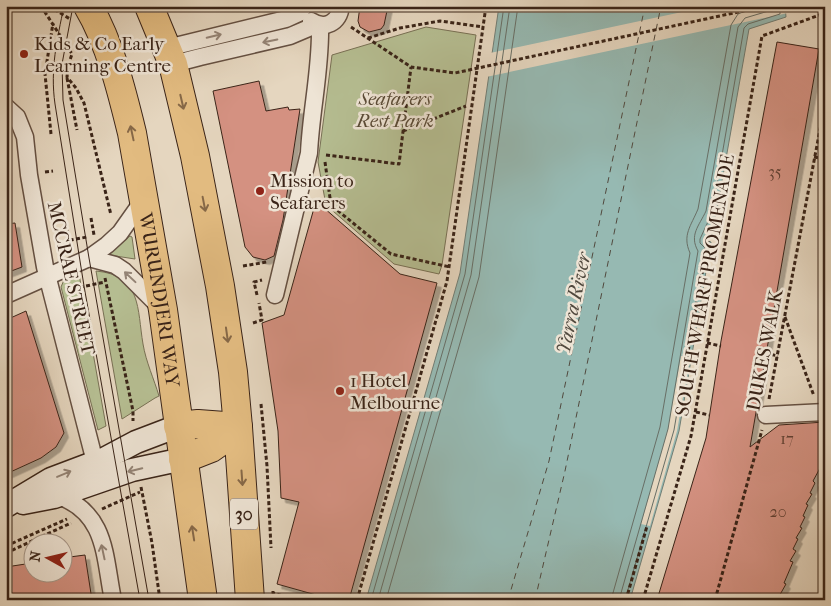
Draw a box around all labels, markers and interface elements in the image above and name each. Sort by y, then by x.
one-way arrow [206,31,222,40]
place label: Kids & Co Early Learning Centre [34,33,171,77]
one-way arrow [263,37,279,46]
marker: Kids & Co Early Learning Centre [18,48,30,60]
park label: Seafarers Rest Park [354,88,434,132]
one-way arrow [178,93,187,109]
one-way arrow [126,126,136,142]
street label: SOUTH WHARF PROMENADE [671,152,739,418]
house number: 35 [768,162,782,181]
place label: Mission to Seafarers [270,170,354,214]
marker: Mission to Seafarers [254,185,266,197]
one-way arrow [200,196,210,212]
street label: MCCRAE STREET [43,199,99,357]
street label: WURUNDJERI WAY [134,210,184,389]
water label: Yarra River [552,248,596,356]
one-way arrow [124,271,137,282]
street label: DUKES WALK [742,286,788,413]
one-way arrow [222,326,232,342]
place label: 1 Hotel Melbourne [350,370,440,414]
marker: 1 Hotel Melbourne [334,385,346,397]
house number: 17 [780,429,794,448]
one-way arrow [128,466,144,475]
one-way arrow [56,468,71,478]
one-way arrow [237,469,247,485]
road number: 30 [230,498,258,530]
house number: 20 [769,502,787,521]
one-way arrow [188,525,198,541]
north arrow [22,534,72,584]
one-way arrow [98,544,108,560]
text: N [26,549,45,563]

